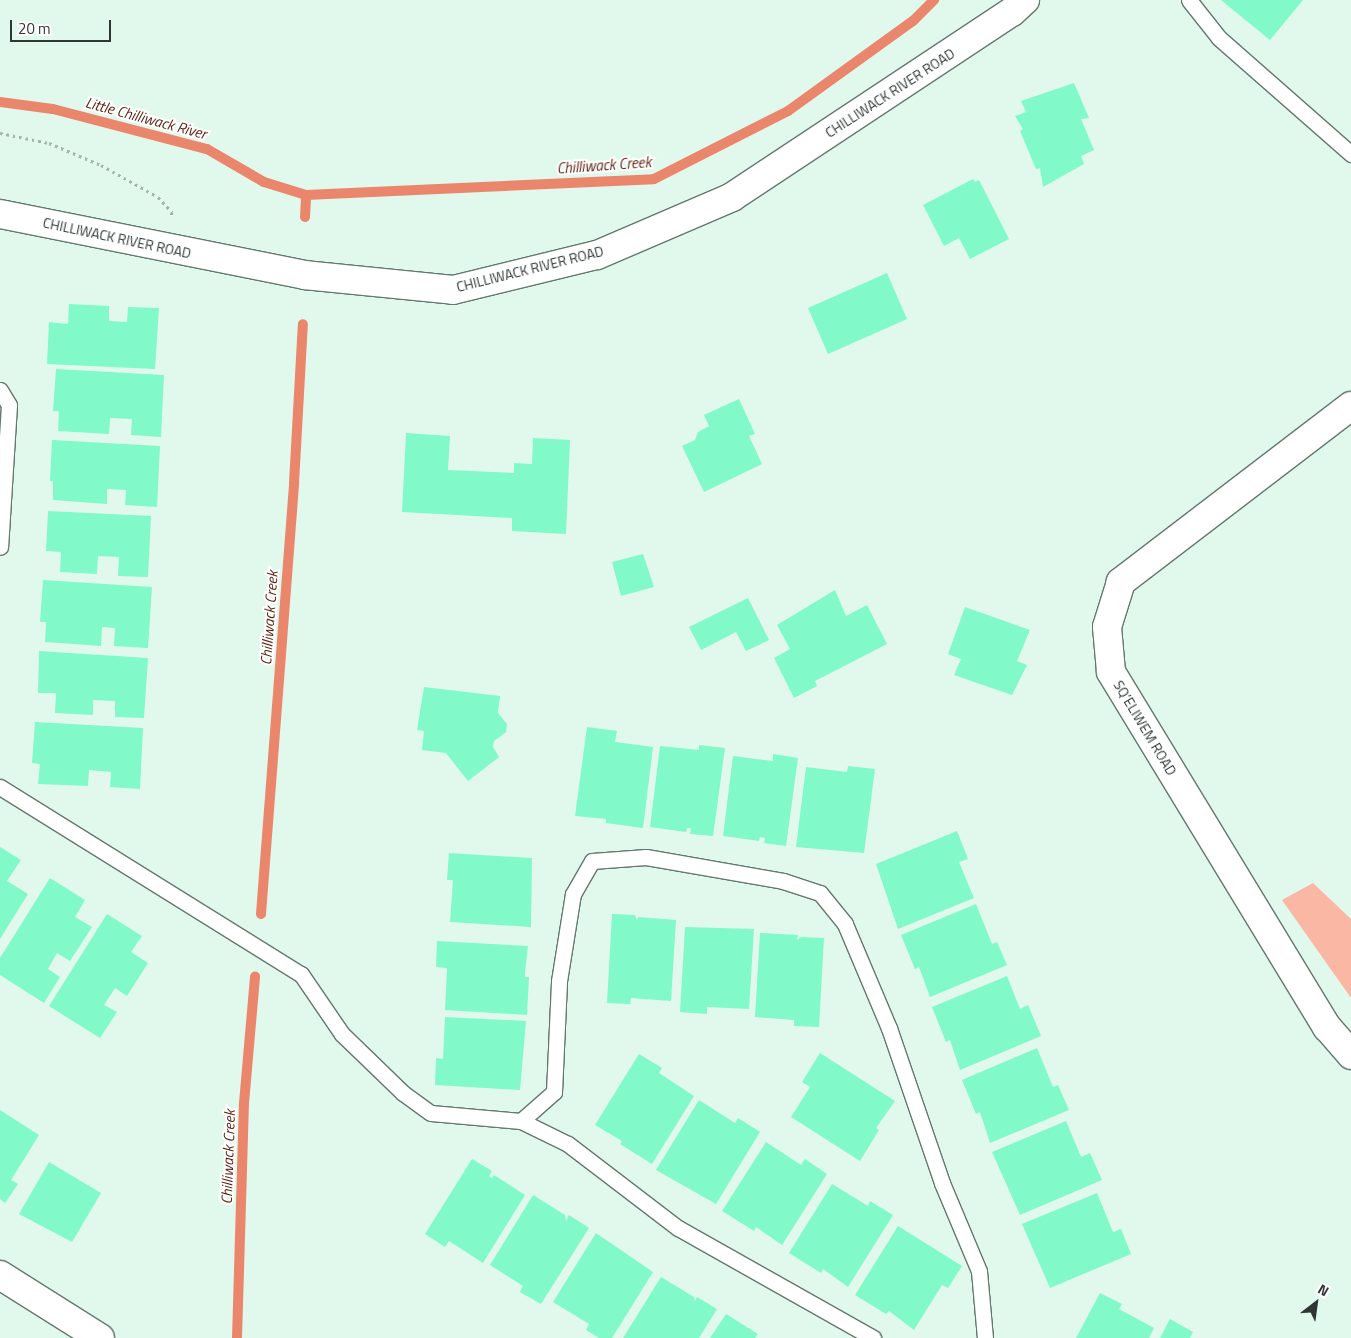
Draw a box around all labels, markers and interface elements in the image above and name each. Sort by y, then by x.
scale bar [12,10,114,42]
text: 20 m [18,17,51,40]
street label: CHILLIWACK RIVER ROAD [822,45,958,141]
water label: Little Chilliwack River [84,93,208,143]
water label: Chilliwack Creek [556,153,652,177]
street label: CHILLIWACK RIVER ROAD [41,214,193,262]
street label: CHILLIWACK RIVER ROAD [455,243,605,295]
water label: Chilliwack Creek [257,570,281,666]
street label: SQ’ELIWEM ROAD [1110,677,1180,779]
water label: Chilliwack Creek [217,1109,239,1205]
north arrow [1291,1278,1341,1328]
text: N [1314,1278,1333,1301]

